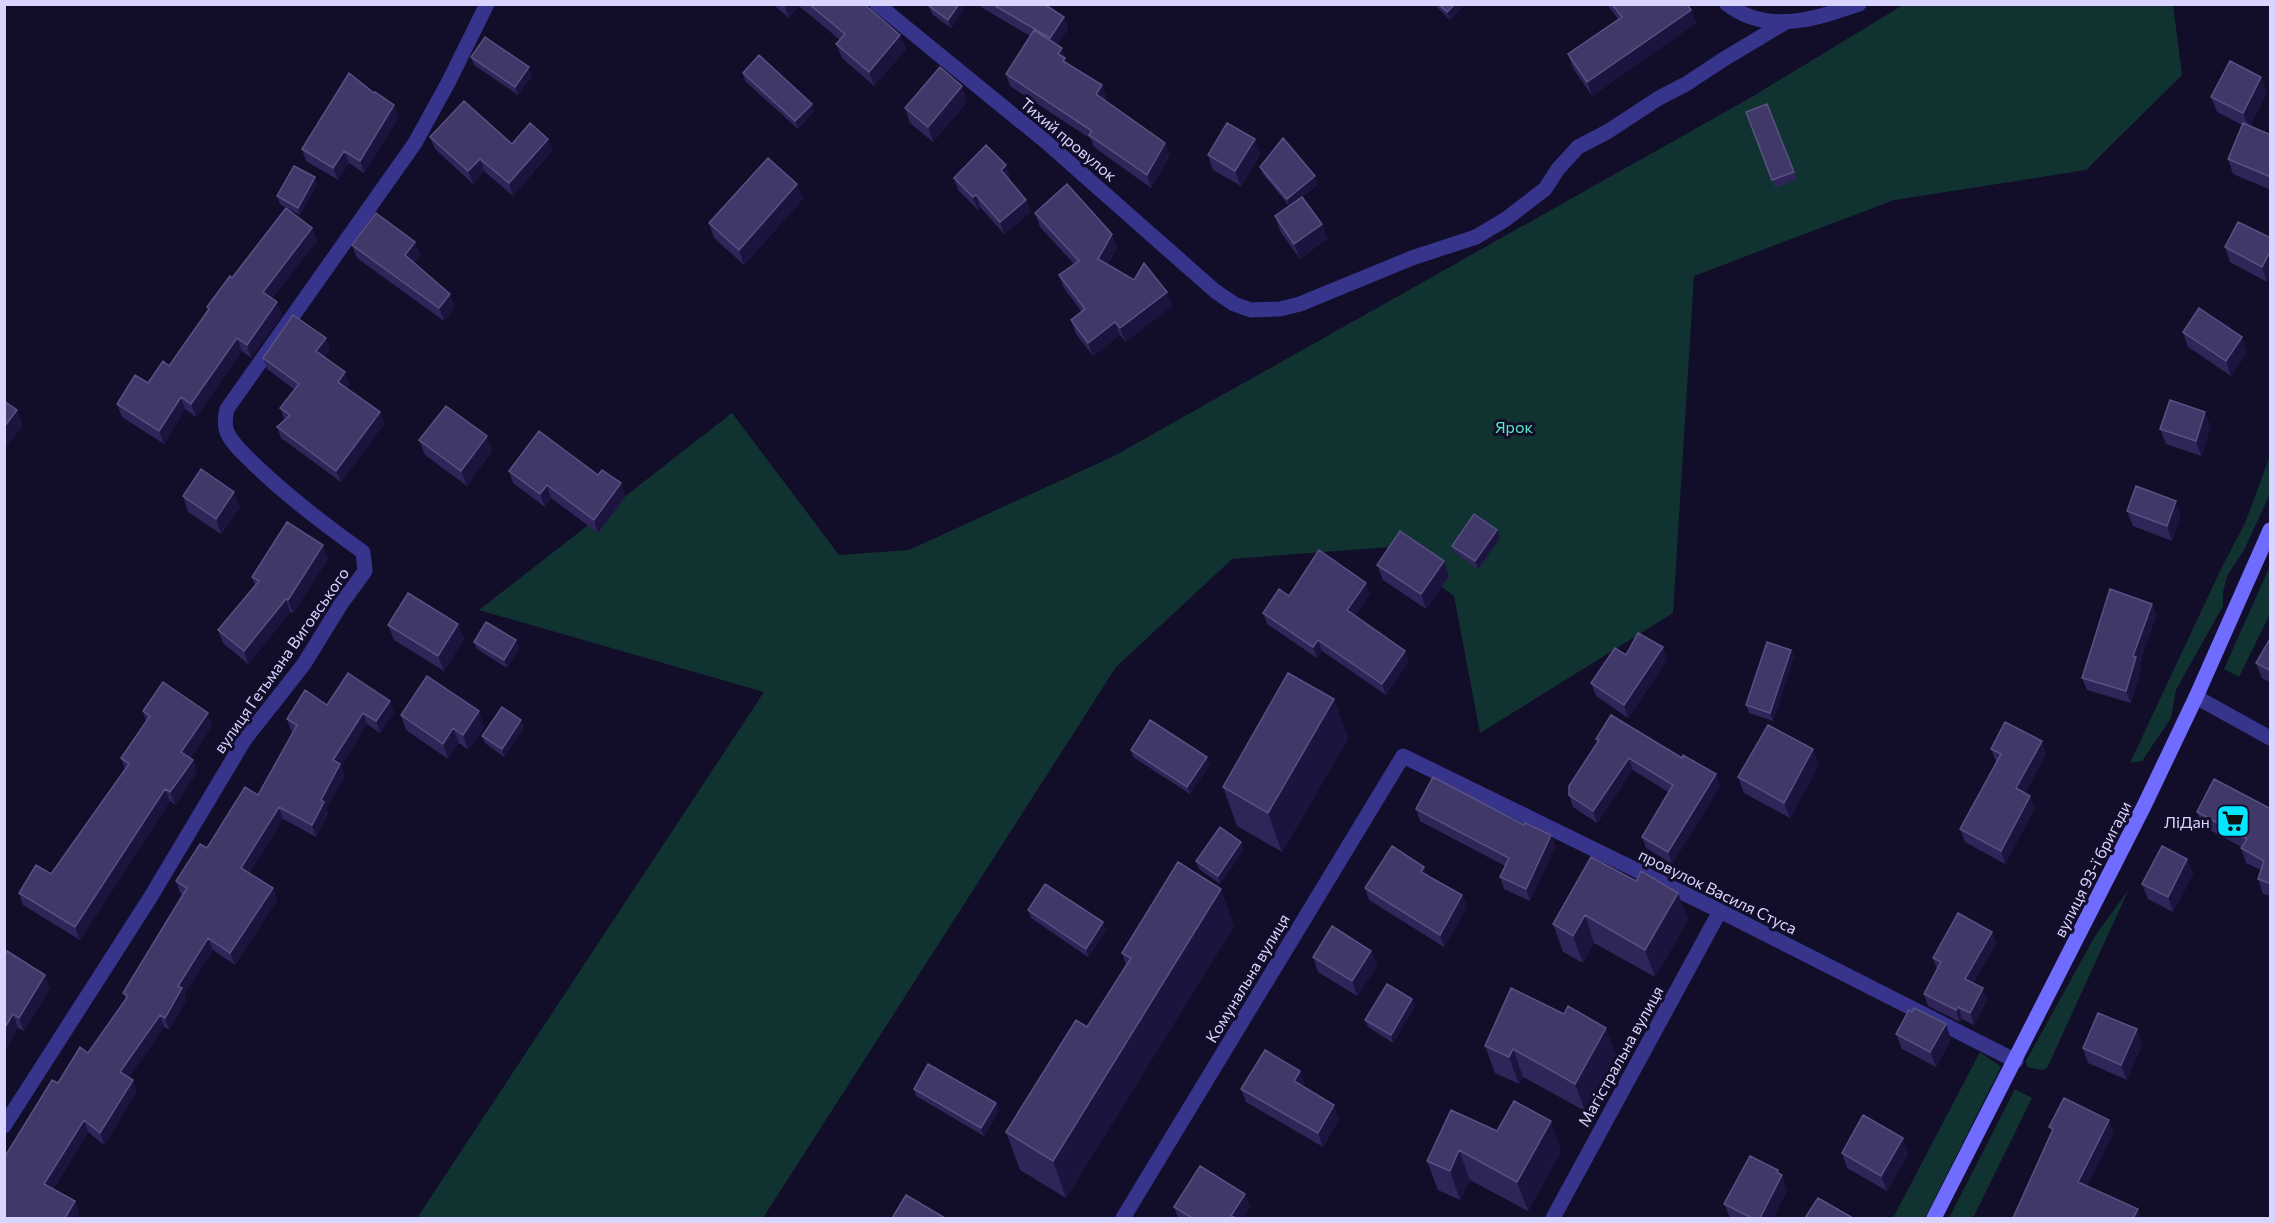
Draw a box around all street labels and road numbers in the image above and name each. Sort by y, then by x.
street label: Тихий провулок [1017,93,1121,185]
street label: вулиця Гетьмана Виговського [209,563,353,757]
street label: вулиця 93-ї бригади [2049,798,2135,940]
street label: провулок Василя Стуса [1636,844,1800,938]
street label: Комунальна вулиця [1201,910,1293,1046]
street label: Магістральна вулиця [1573,982,1667,1130]

